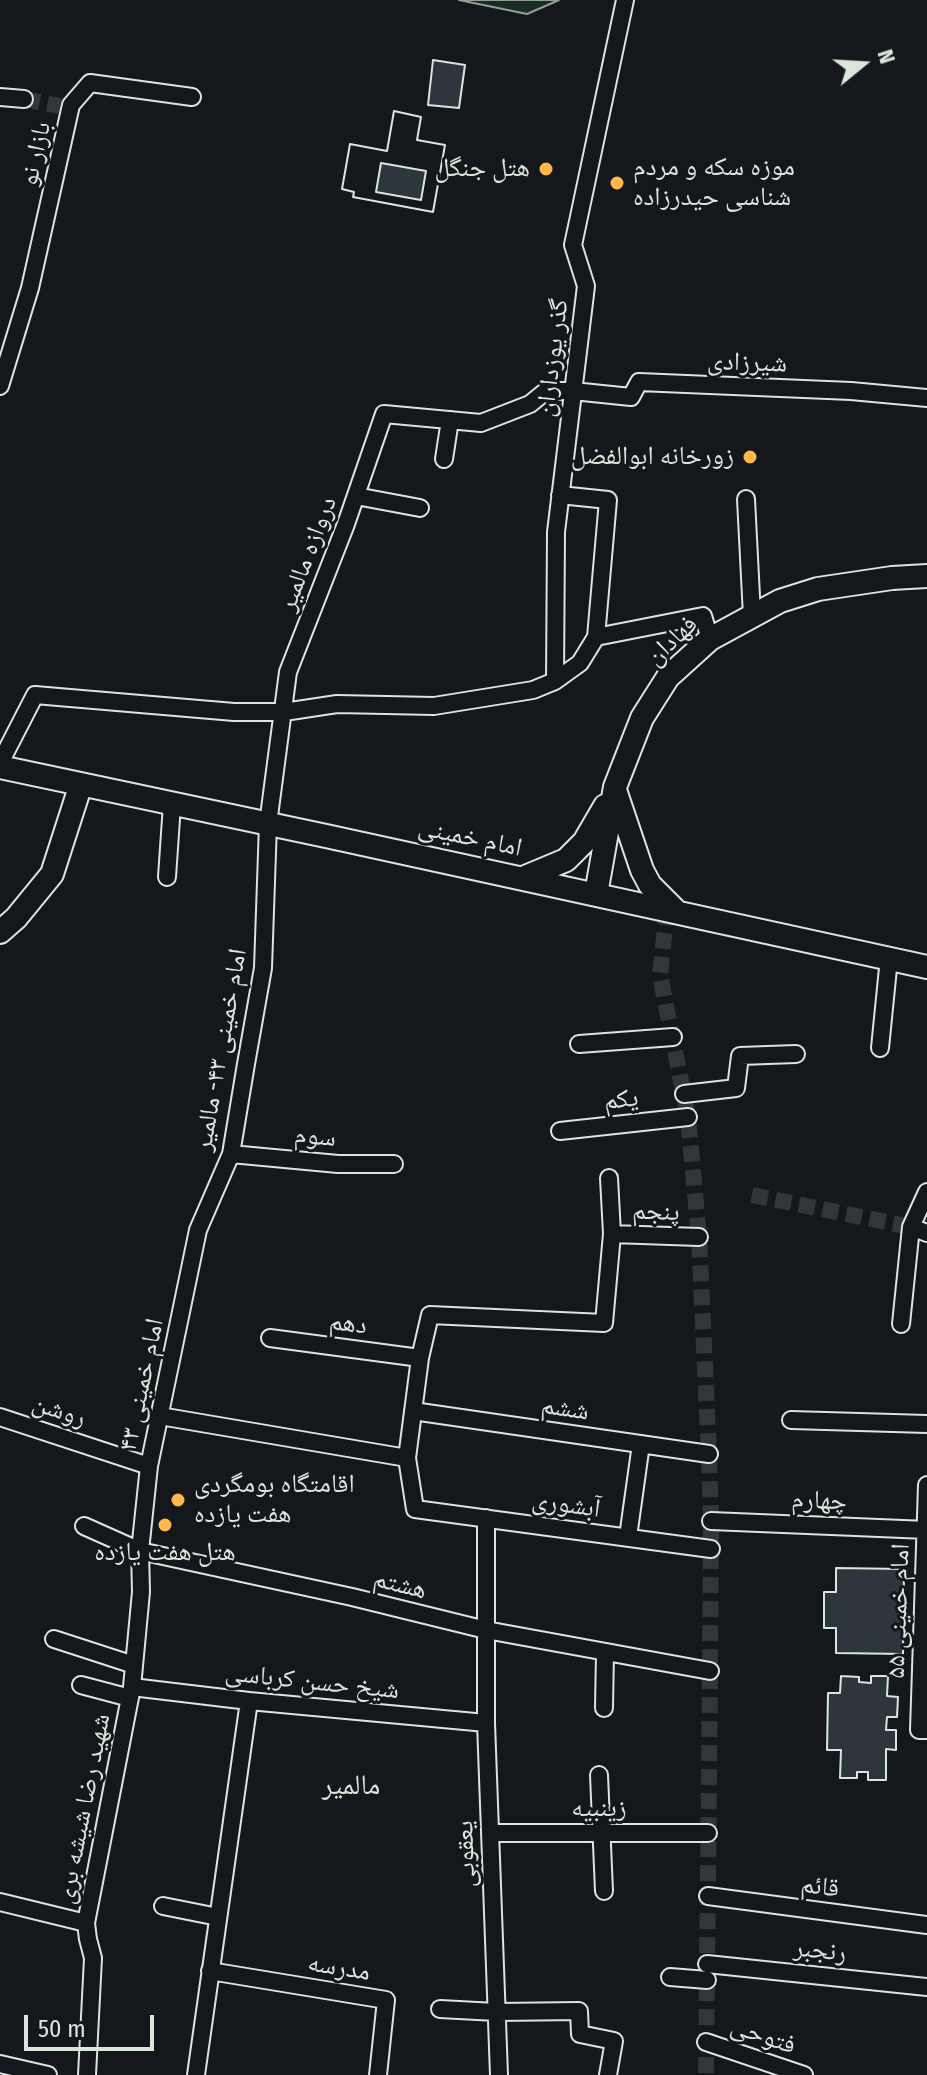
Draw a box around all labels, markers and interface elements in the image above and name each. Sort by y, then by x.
north arrow [823,24,903,104]
text: N [871,46,901,67]
street label: بازار نو [13,119,59,189]
place label: موزه سکه و مردم شناسی حیدرزاده [633,152,795,214]
place label: هتل جنگل [435,153,530,185]
marker: هتل جنگل [537,160,555,178]
marker: موزه سکه و مردم شناسی حیدرزاده [608,174,626,192]
street label: گذر يوزداران [530,297,576,419]
street label: شیرزادی [706,346,788,380]
place label: زورخانه ابوالفضل [571,441,734,473]
marker: زورخانه ابوالفضل [741,448,759,466]
street label: دروازه مالمیر [272,492,344,616]
street label: فهادان [640,609,704,673]
street label: امام خمینی [415,812,525,864]
street label: امام خمینی ۴۳- مالمیر [188,946,254,1154]
street label: یکم [602,1082,640,1118]
street label: سوم [293,1120,337,1154]
street label: پنجم [632,1196,680,1228]
street label: دهم [327,1306,369,1342]
street label: امام خمینی ۴۳ [113,1316,171,1454]
street label: روشن [28,1388,90,1434]
street label: ششم [539,1390,591,1428]
place label: اقامتگاه بومگردی هفت یازده [194,1469,355,1530]
street label: چهارم [791,1484,847,1518]
street label: آبشوری [530,1485,602,1525]
marker: اقامتگاه بومگردی هفت یازده [169,1491,187,1509]
marker: هتل هفت یازده [156,1516,174,1534]
place label: هتل هفت یازده [94,1537,236,1569]
street label: امام خمینی ۵۵ [881,1543,917,1679]
street label: هشتم [370,1563,430,1607]
street label: شیخ حسن کرباسی [223,1657,401,1707]
street label: شهید رضا شیشه بری [50,1711,118,1907]
district label: مالمیر [322,1769,380,1803]
street label: زینبیه [571,1793,627,1825]
street label: یعقوبی [449,1820,483,1888]
street label: قائم [799,1869,841,1905]
street label: رنجبر [792,1933,848,1969]
street label: مدرسه [305,1948,373,1988]
scale bar [28,1999,158,2049]
street label: فتوحی [726,2010,800,2062]
text: 50 m [38,2015,86,2043]

